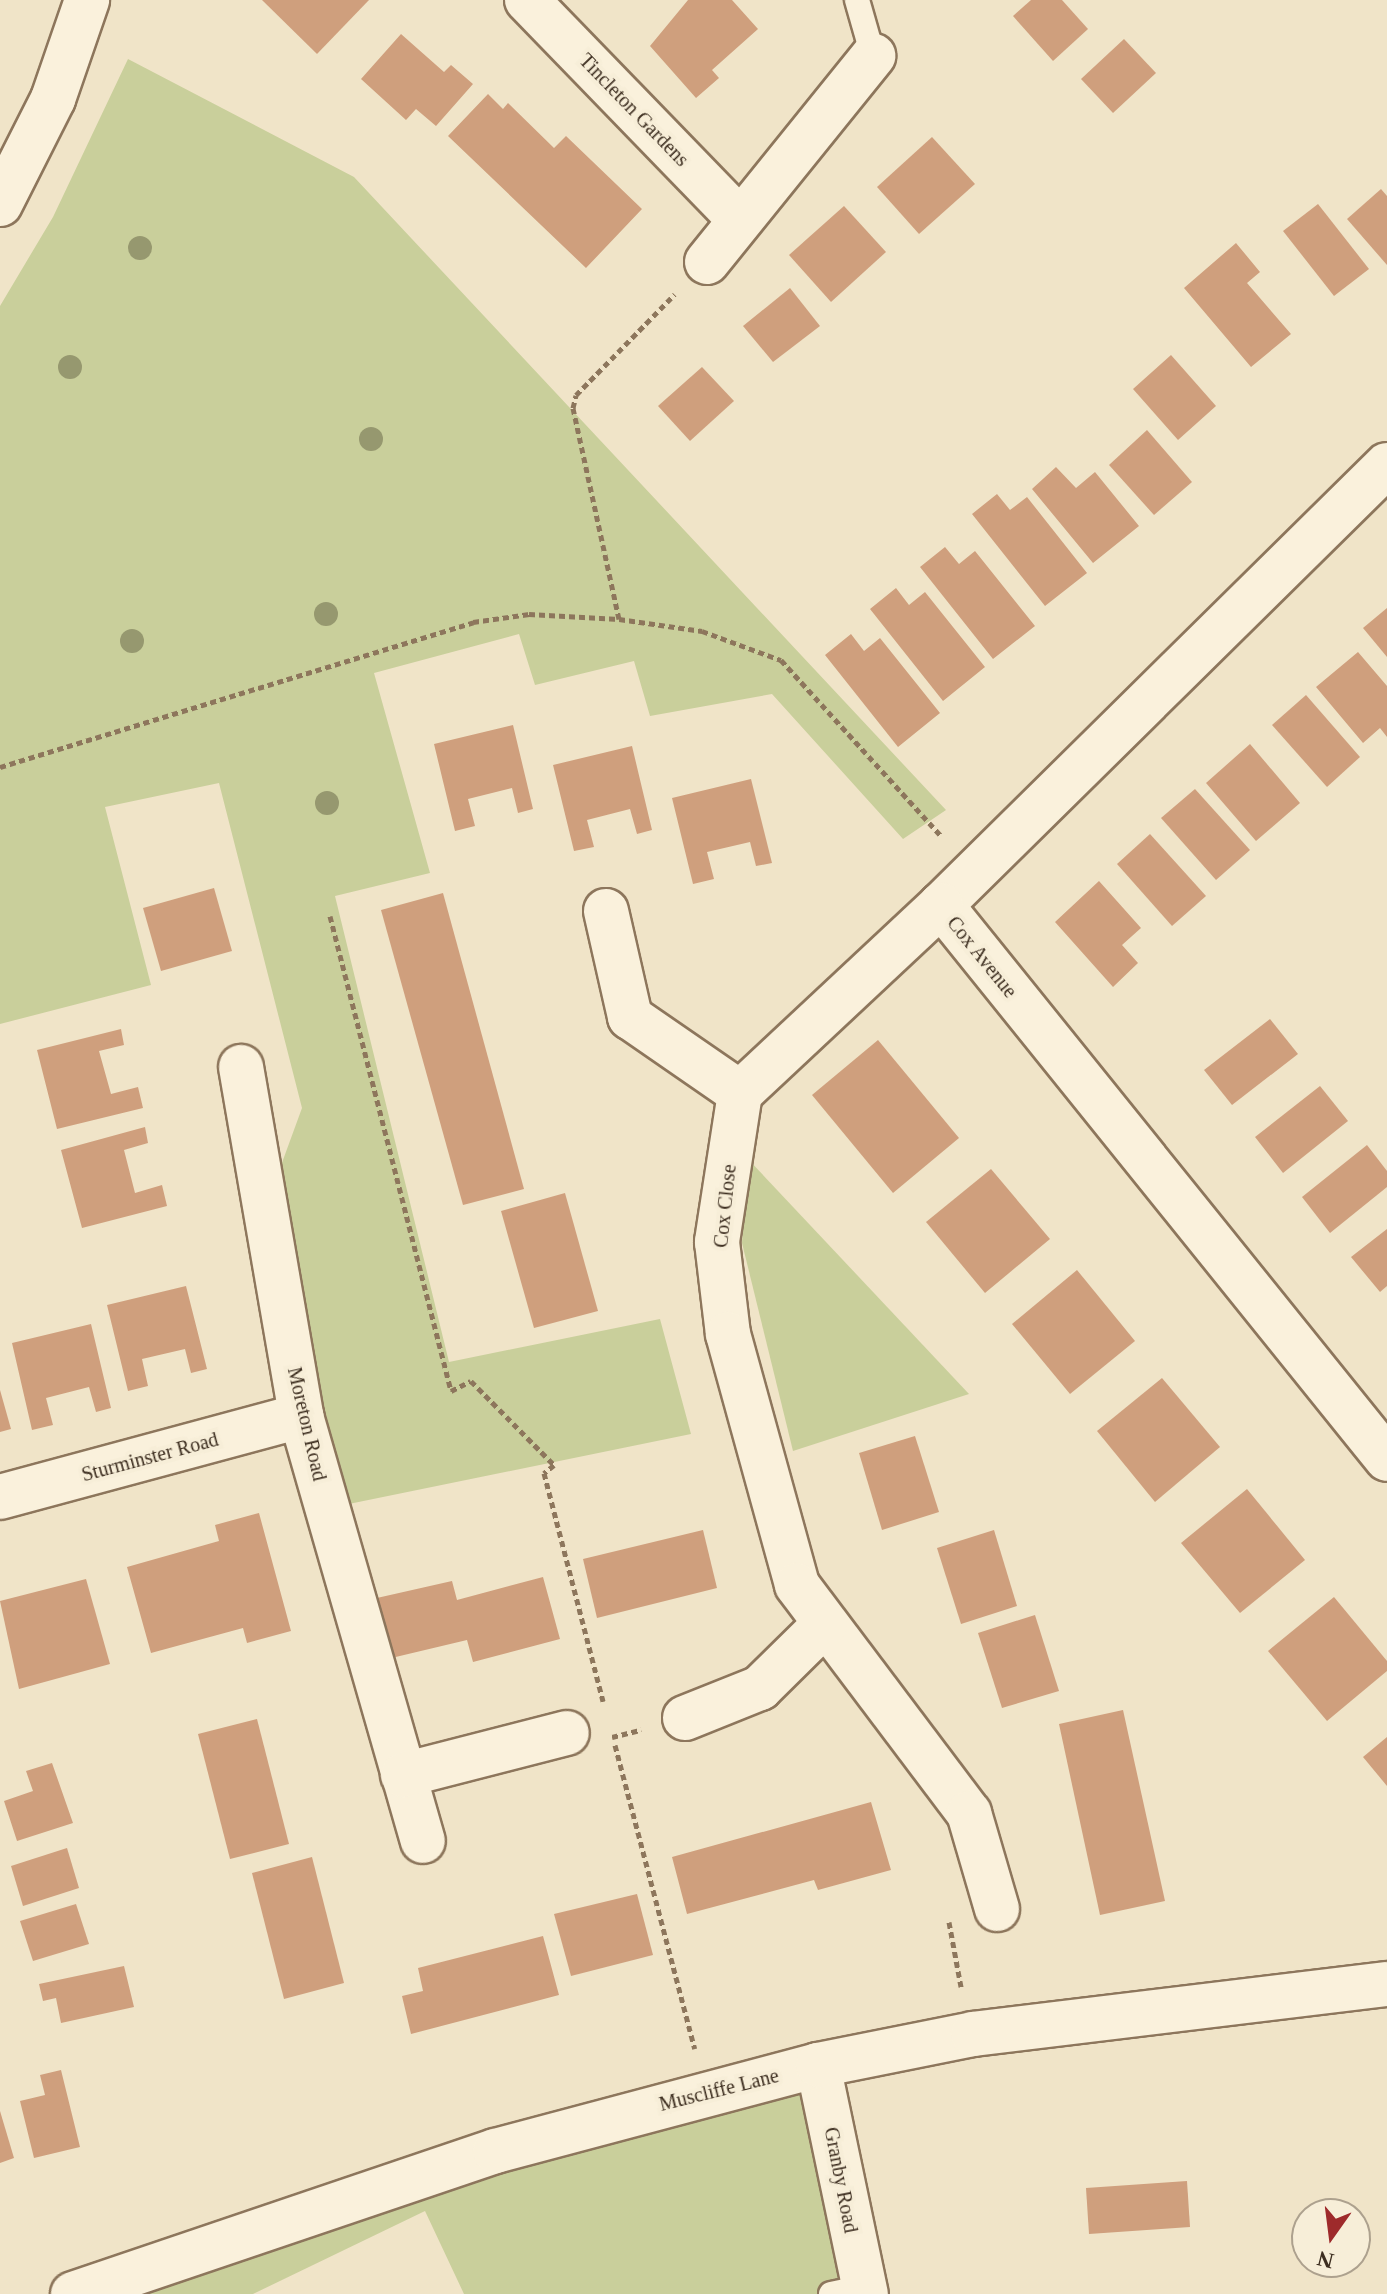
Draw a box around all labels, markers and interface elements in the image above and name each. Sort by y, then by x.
street label: Tincleton Gardens [574,49,694,171]
street label: Cox Avenue [942,911,1022,1003]
street label: Cox Close [709,1163,741,1249]
street label: Moreton Road [282,1365,332,1483]
street label: Sturminster Road [79,1427,221,1487]
street label: Muscliffe Lane [657,2064,781,2116]
street label: Granby Road [819,2125,863,2235]
north arrow [1291,2198,1371,2278]
text: N [1315,2246,1336,2274]

